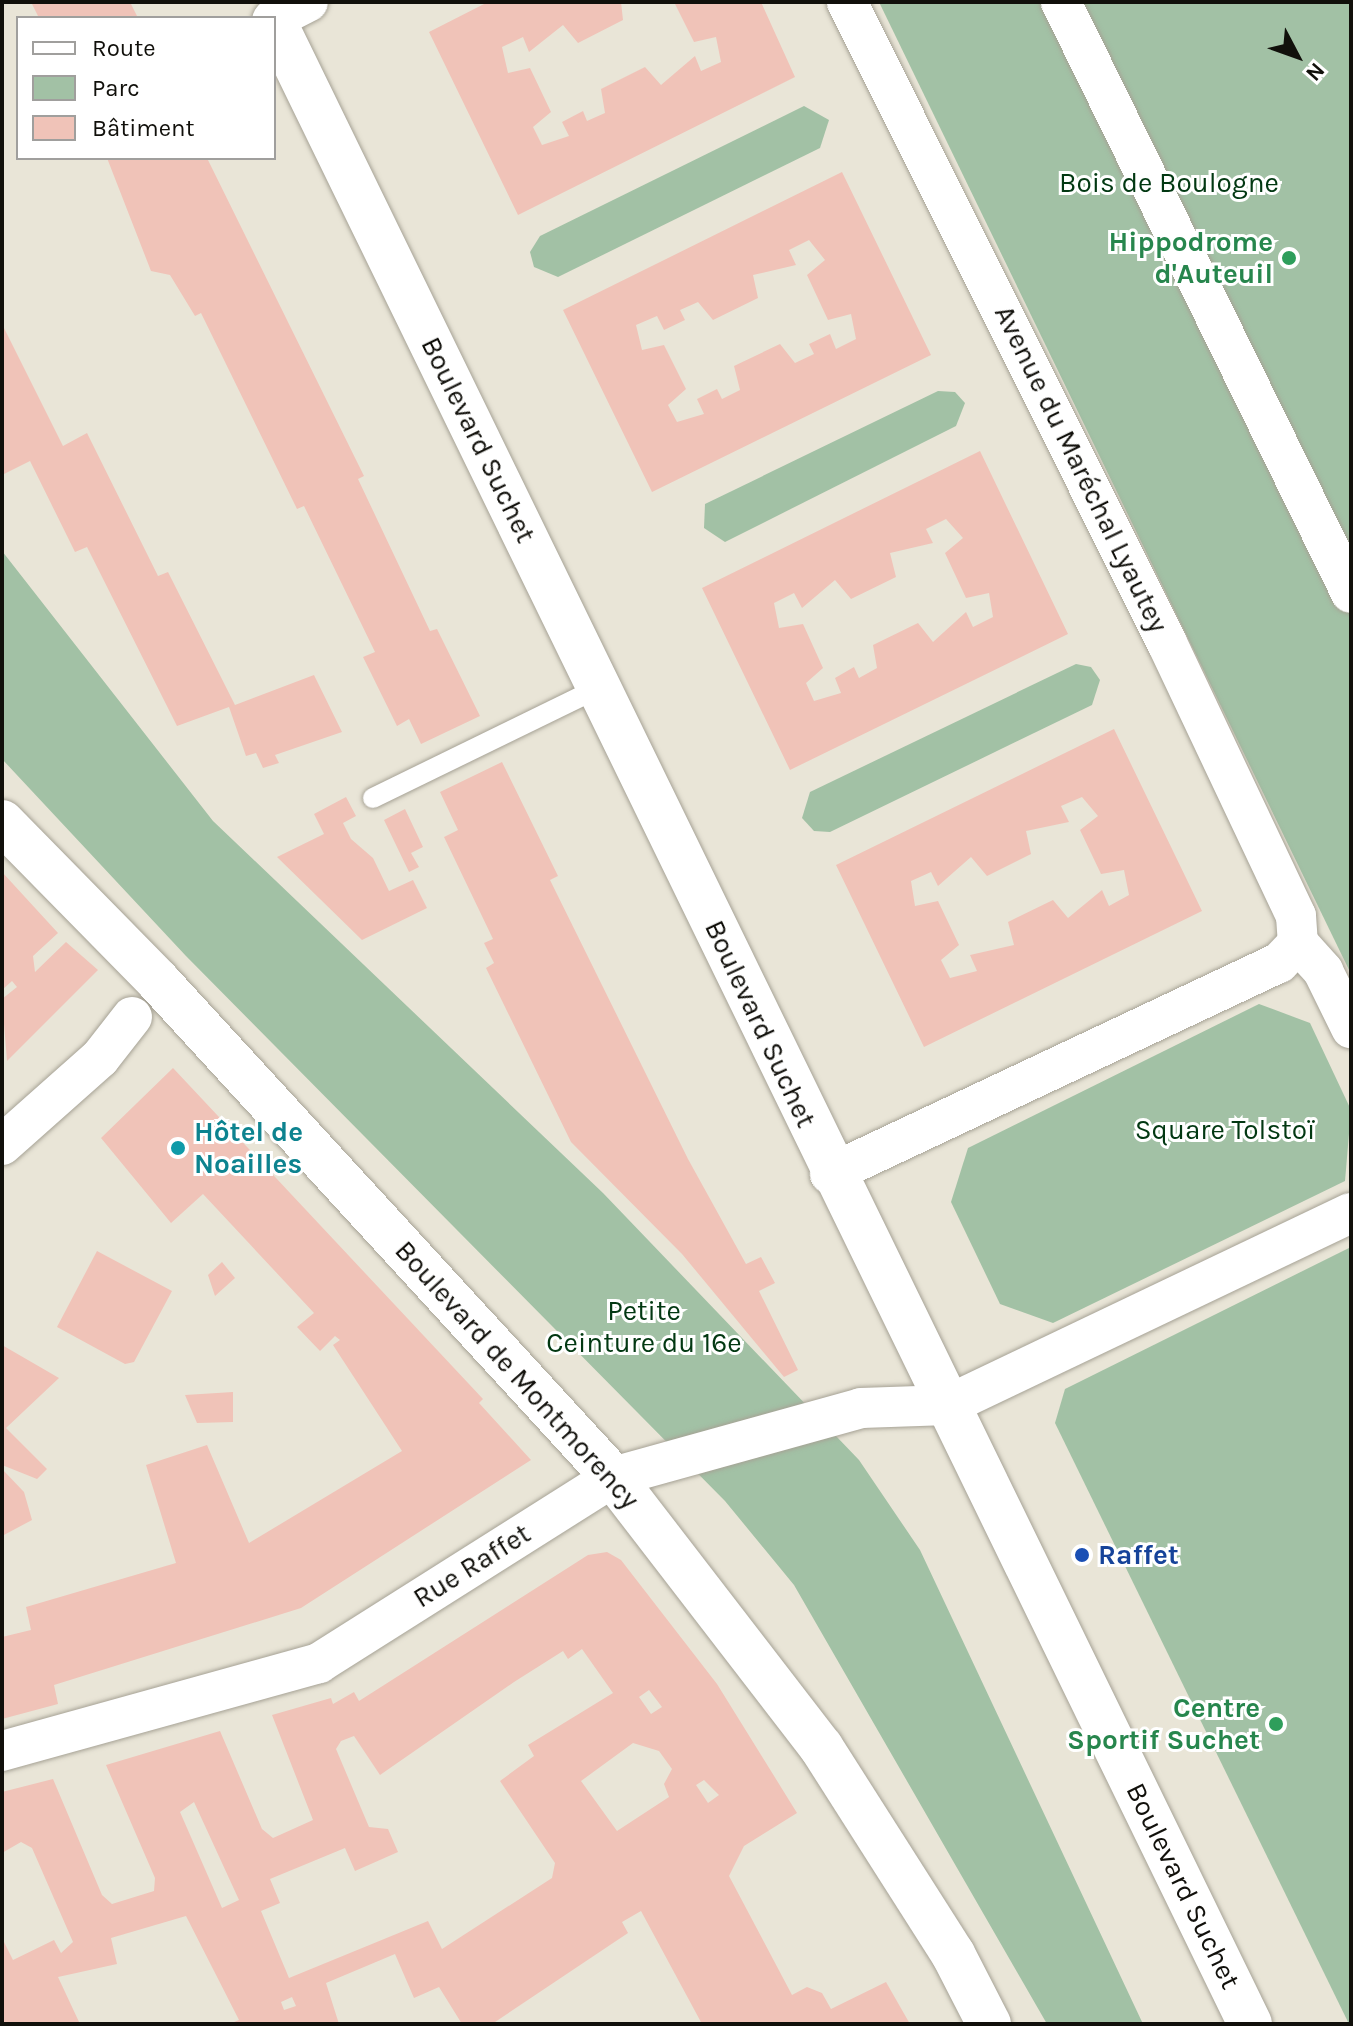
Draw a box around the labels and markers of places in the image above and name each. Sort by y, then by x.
place label: Hippodrome d'Auteuil [1109,225,1273,291]
marker: Hippodrome d'Auteuil [1280,249,1298,267]
place label: Hôtel de Noailles [194,1115,303,1181]
marker: Hôtel de Noailles [169,1139,187,1157]
place label: Raffet [1098,1538,1179,1572]
marker: Raffet [1073,1546,1091,1564]
place label: Centre Sportif Suchet [1067,1691,1260,1757]
marker: Centre Sportif Suchet [1267,1715,1285,1733]

